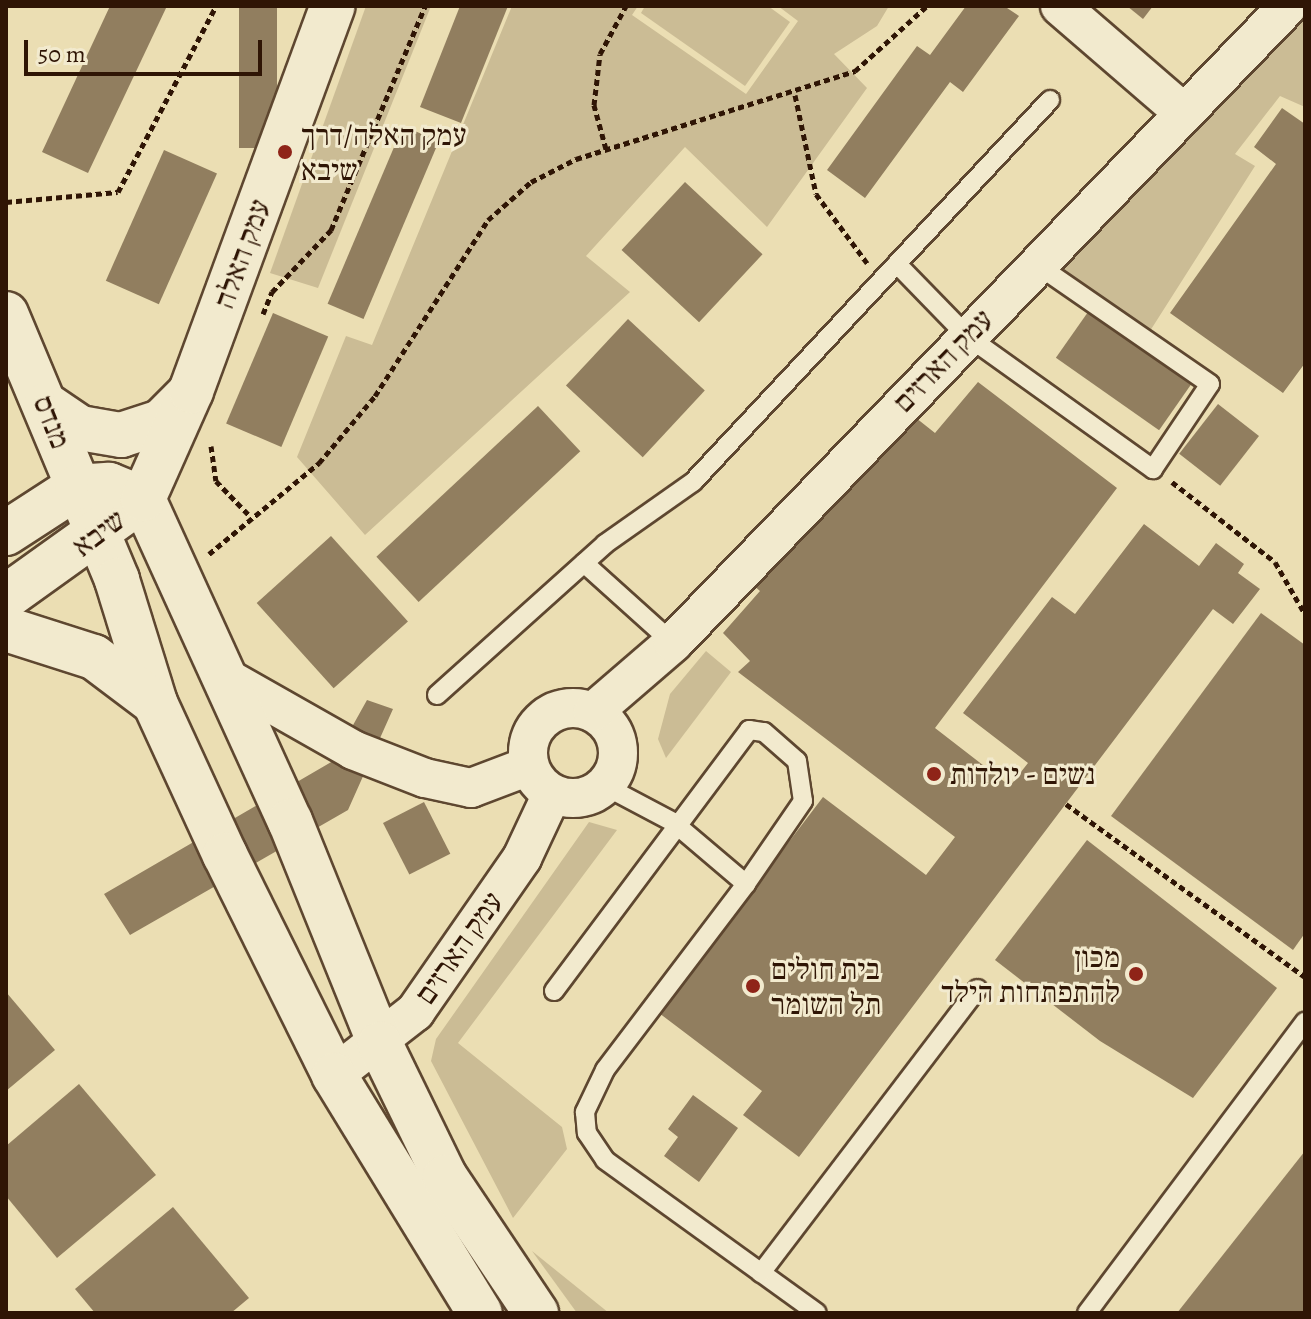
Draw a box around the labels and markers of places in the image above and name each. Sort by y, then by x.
place label: עמק האלה/דרך שיבא [301,117,467,188]
marker: עמק האלה/דרך שיבא [276,143,294,161]
place label: נשים - יולדות [950,756,1095,792]
marker: נשים - יולדות [925,765,943,783]
place label: מכון להתפתחות הילד [941,939,1120,1010]
place label: בית חולים תל השומר [771,951,881,1022]
marker: מכון להתפתחות הילד [1127,965,1145,983]
marker: בית חולים תל השומר [742,975,764,997]

